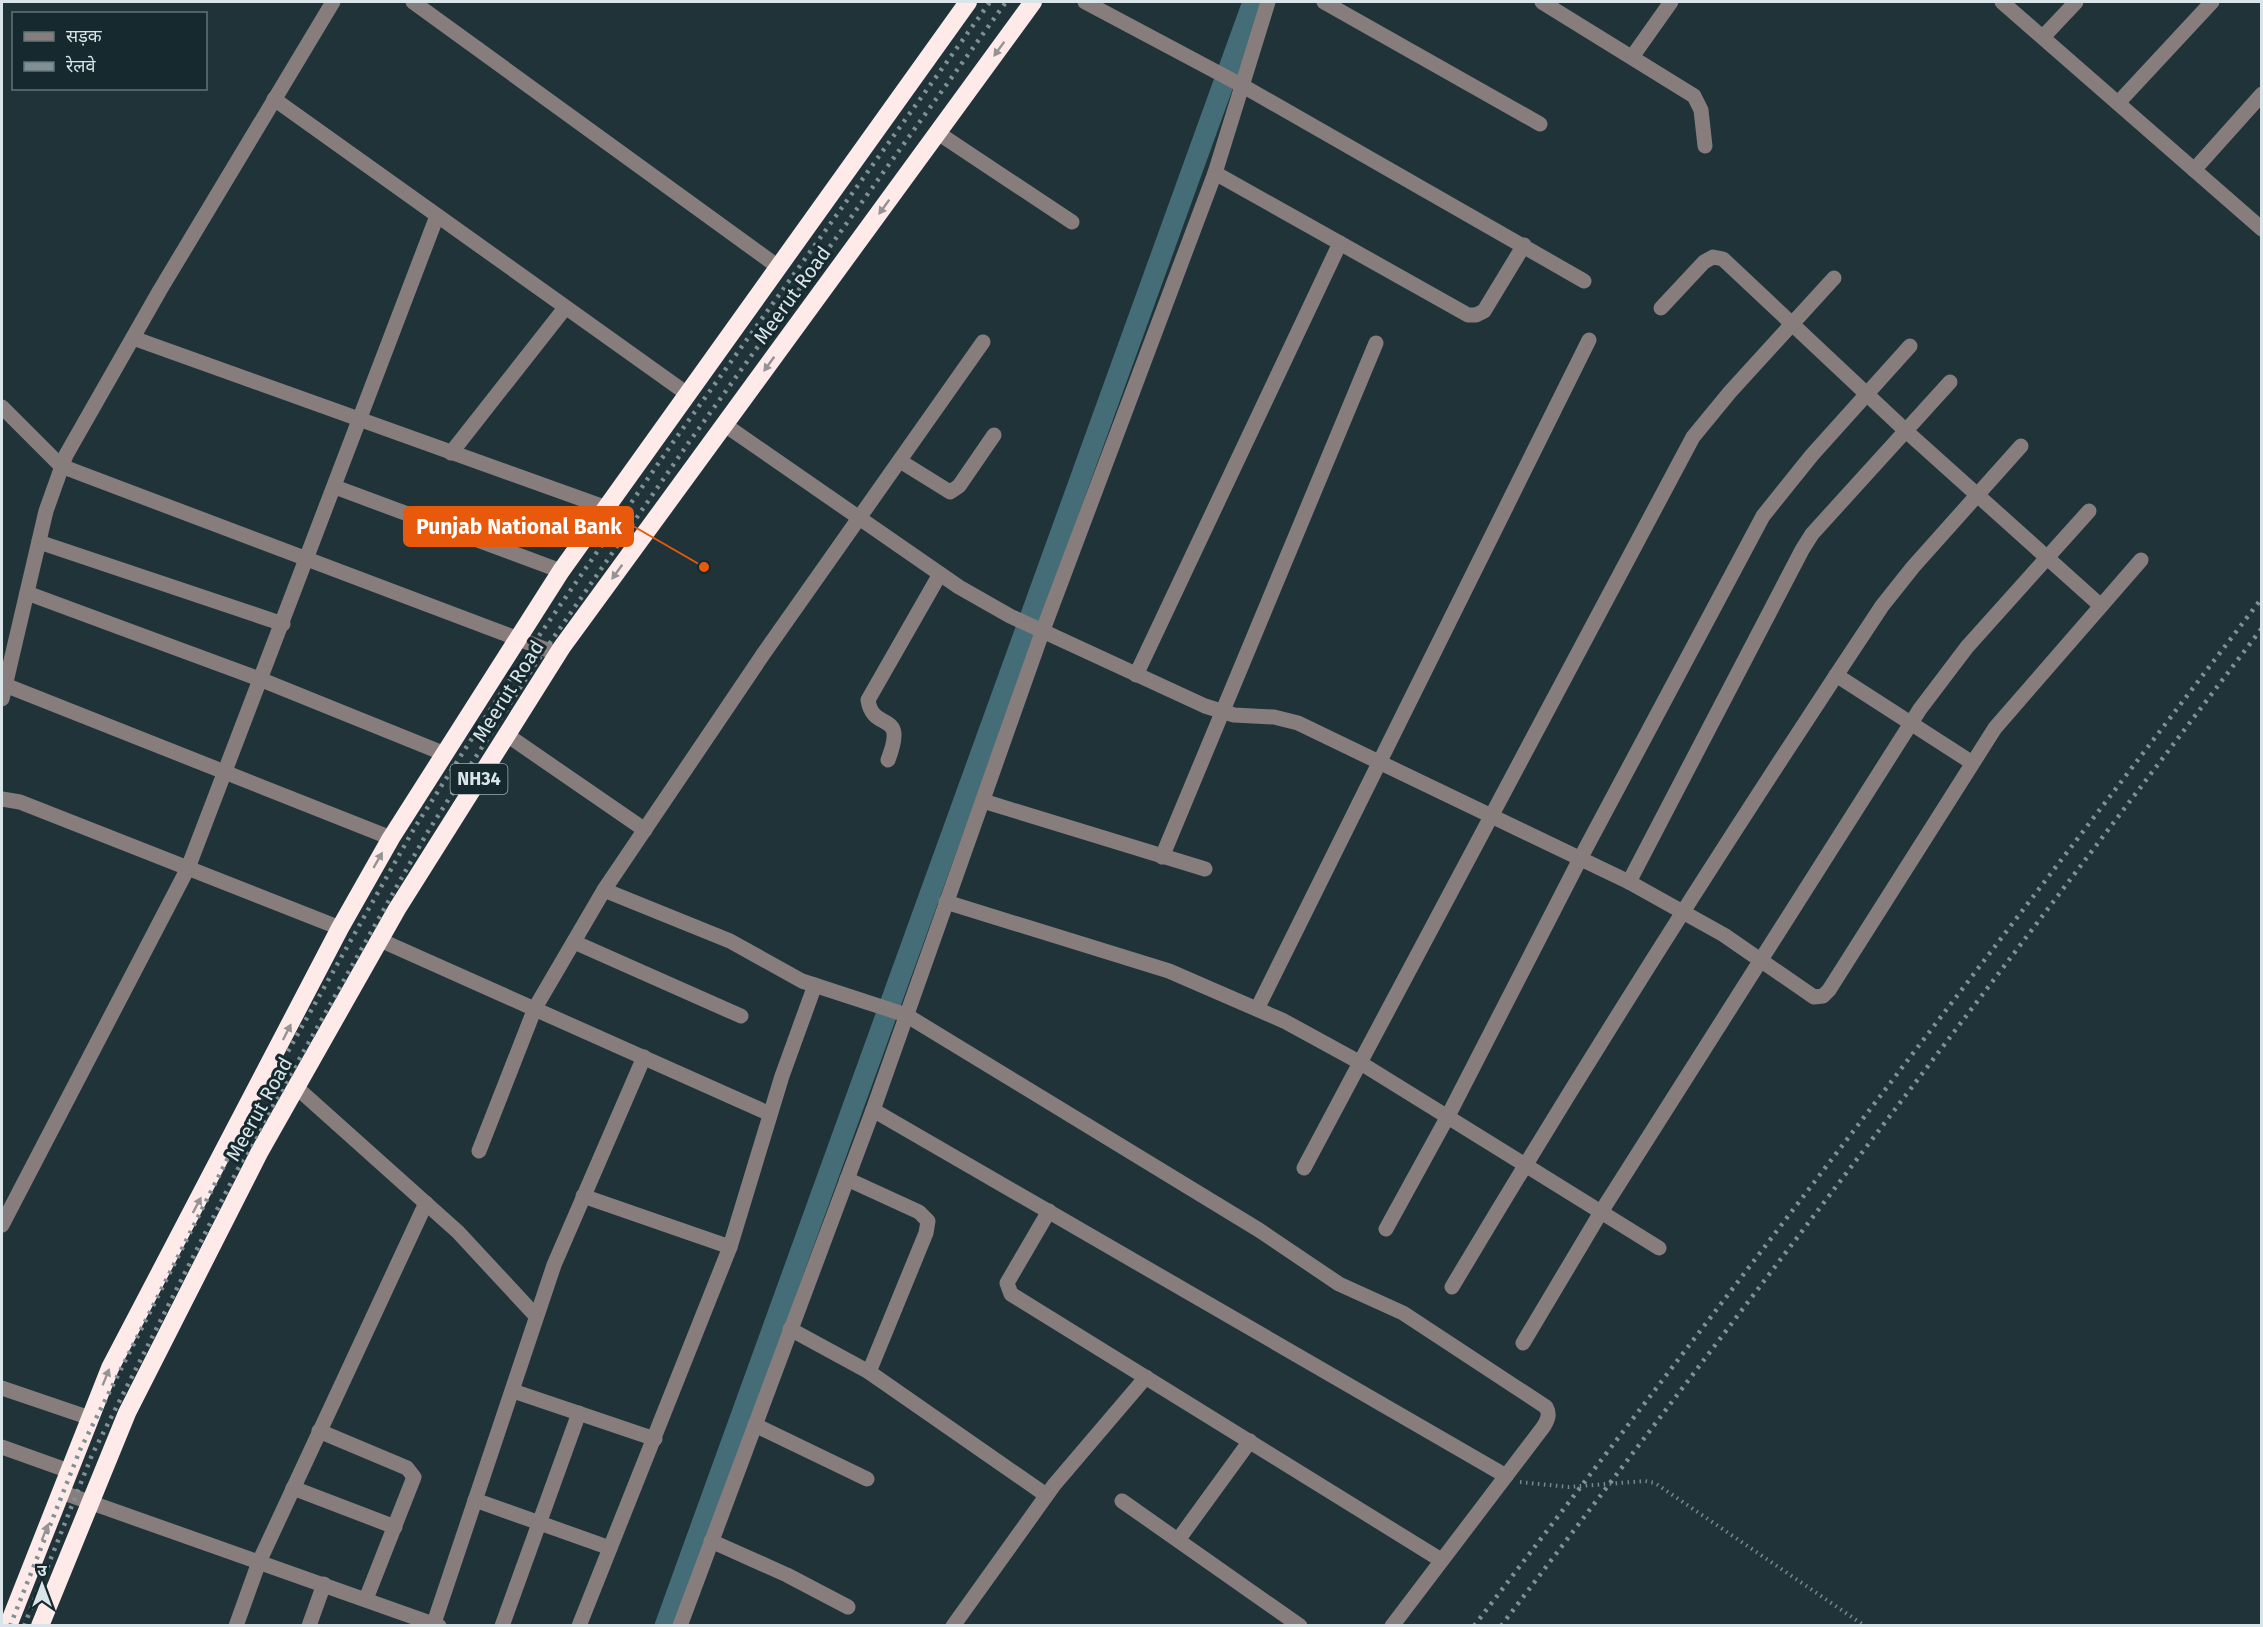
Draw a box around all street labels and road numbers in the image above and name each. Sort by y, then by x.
street label: Meerut Road [748,241,836,349]
street label: Meerut Road [467,636,549,746]
road number: NH34 [450,764,508,794]
street label: Meerut Road [221,1053,297,1165]

